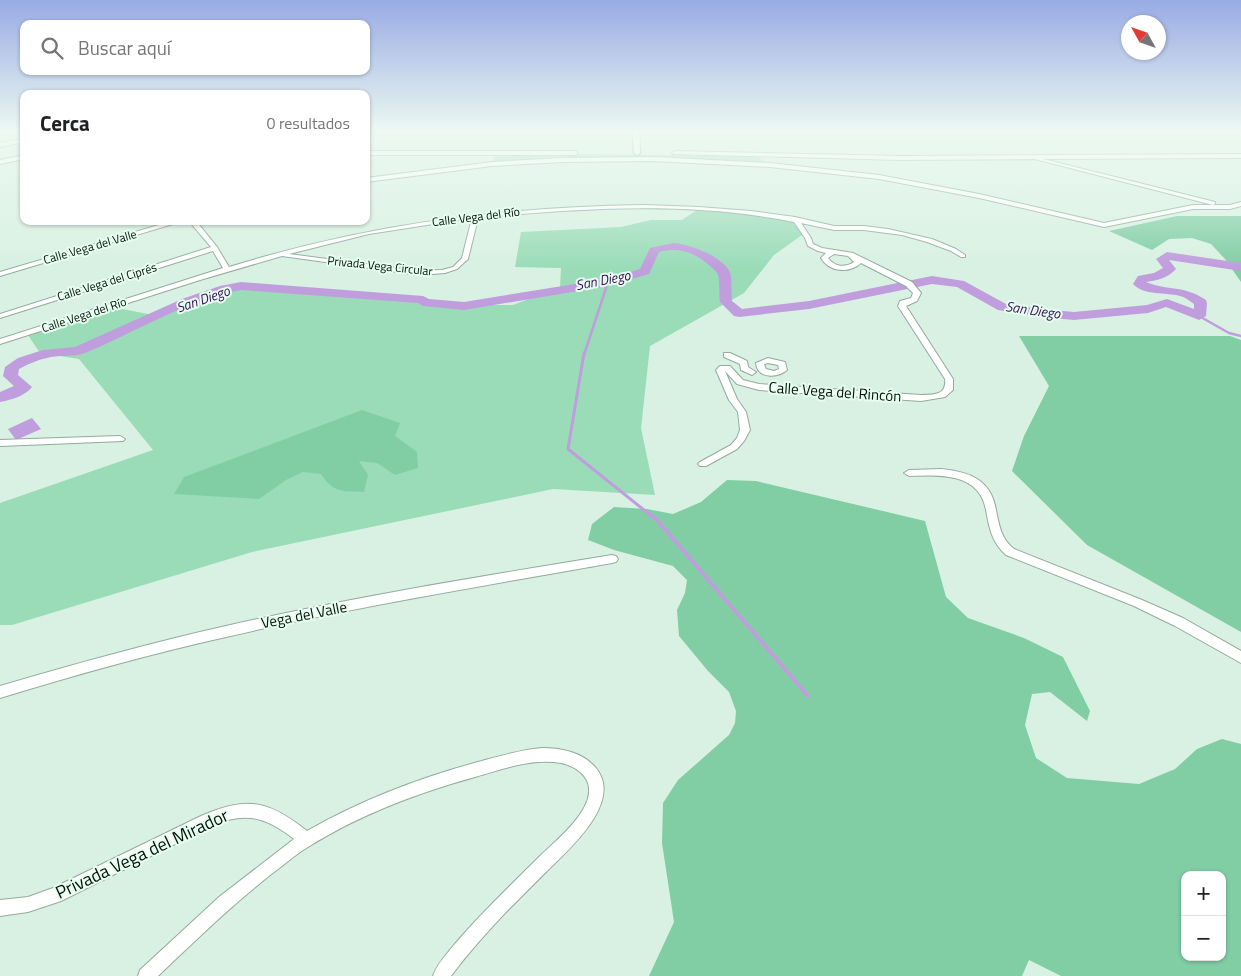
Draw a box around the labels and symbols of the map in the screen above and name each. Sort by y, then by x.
north arrow [1121,15,1166,60]
street label: Calle Vega del Río [431,202,521,231]
street label: Calle Vega del Valle [41,224,139,269]
street label: Privada Vega Circular [326,251,434,280]
street label: Calle Vega del Ciprés [55,257,159,306]
water label: San Diego [574,264,633,295]
water label: San Diego [173,279,233,317]
street label: Calle Vega del Río [39,292,129,337]
water label: San Diego [1004,295,1063,324]
street label: Calle Vega del Rincón [768,375,902,408]
street label: Vega del Valle [259,595,349,634]
street label: Privada Vega del Mirador [51,802,233,906]

